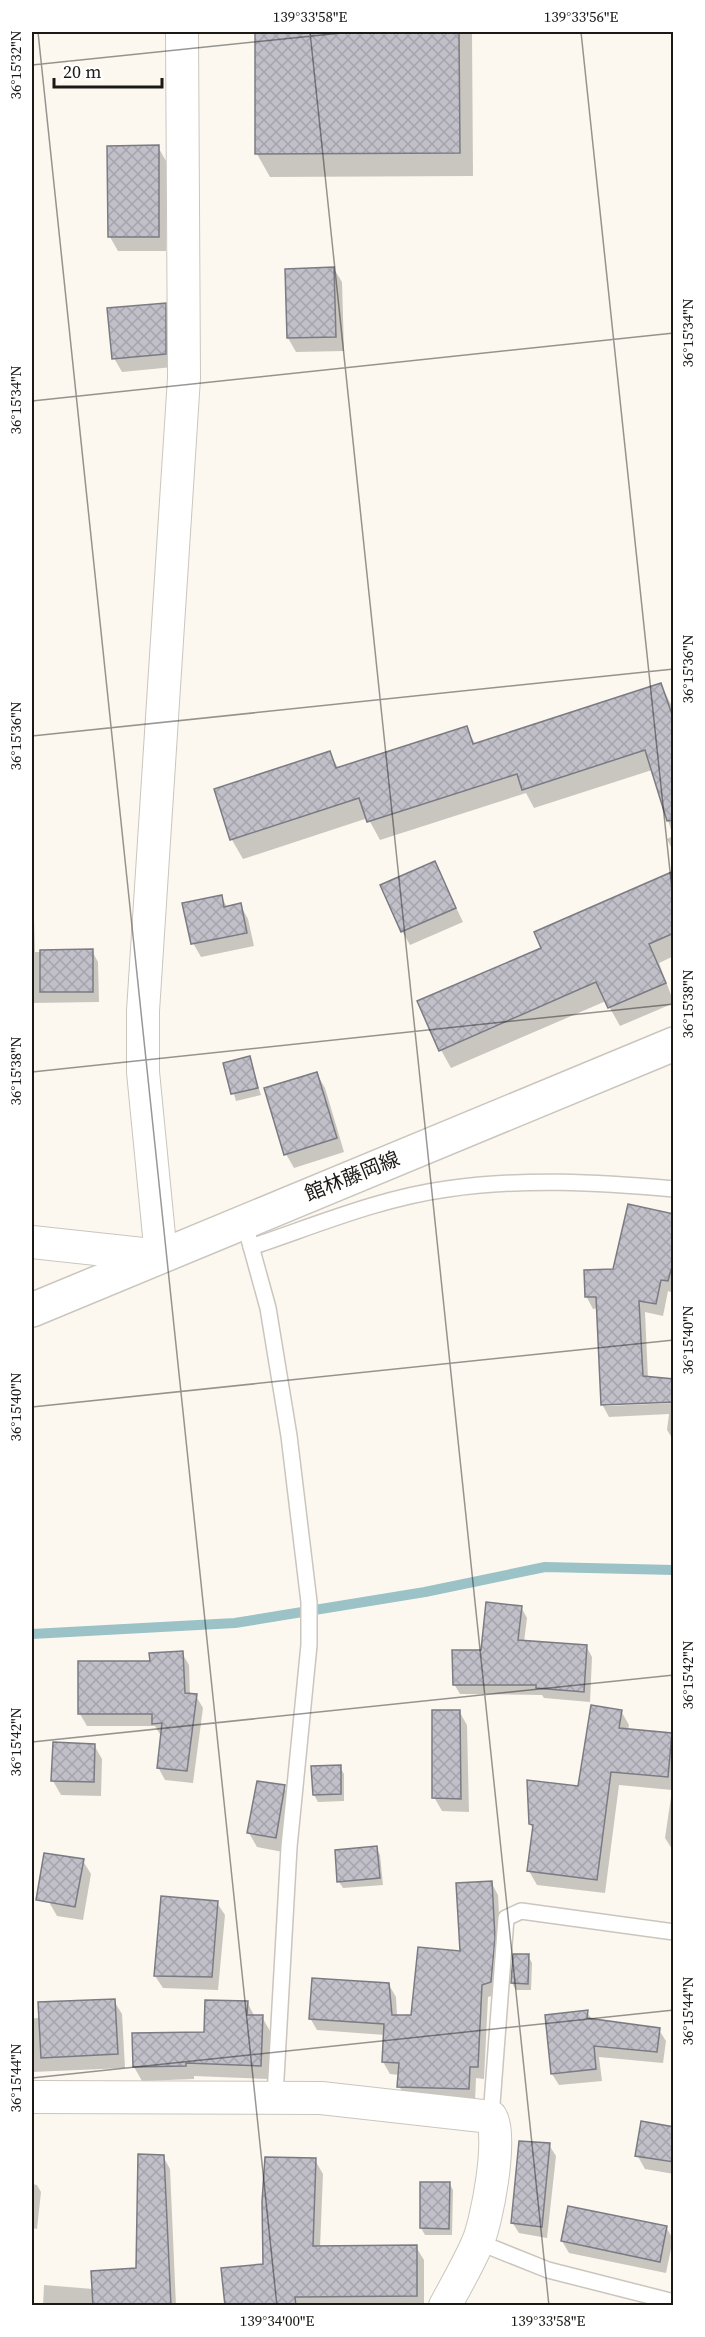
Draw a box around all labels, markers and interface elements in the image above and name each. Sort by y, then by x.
text: 139°33'58"E [273,6,347,27]
text: 139°33'56"E [544,6,618,27]
text: 36°15'32"N [5,30,26,100]
scale bar [54,51,162,89]
text: 20 m [63,59,101,84]
text: 36°15'34"N [677,298,698,368]
text: 36°15'34"N [5,365,26,435]
text: 36°15'36"N [677,634,698,704]
text: 36°15'36"N [5,701,26,771]
text: 36°15'38"N [677,969,698,1039]
text: 36°15'38"N [5,1036,26,1106]
street label: 館林藤岡線 [300,1144,404,1208]
text: 36°15'40"N [677,1305,698,1375]
text: 36°15'40"N [5,1372,26,1442]
text: 36°15'42"N [677,1640,698,1710]
text: 36°15'42"N [5,1707,26,1777]
text: 36°15'44"N [677,1976,698,2046]
text: 36°15'44"N [5,2043,26,2113]
text: 139°34'00"E [240,2310,314,2331]
text: 139°33'58"E [511,2310,585,2331]

